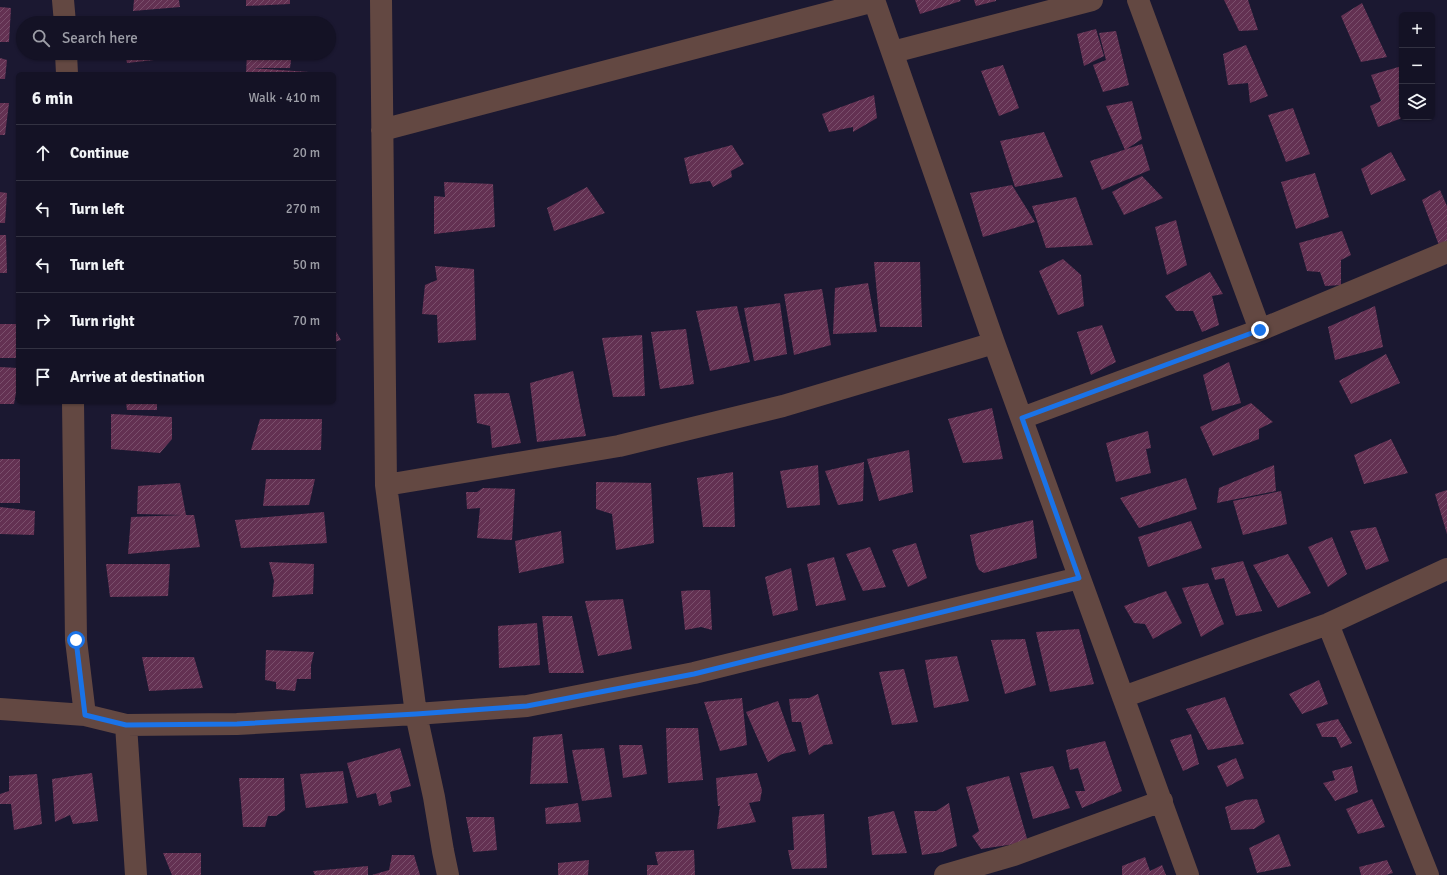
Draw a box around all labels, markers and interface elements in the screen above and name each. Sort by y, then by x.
map controls [1399,12,1435,120]
button: + [1399,12,1435,48]
search box [16,16,336,60]
icon: search [30,27,52,49]
text: Search here [62,29,138,47]
button: − [1399,48,1435,84]
button: layers [1399,84,1435,120]
text: 6 min [32,88,73,109]
text: Walk · 410 m [249,90,320,106]
icon: ahead [32,142,54,164]
text: Continue [70,144,129,162]
text: 20 m [293,145,320,161]
icon: left [32,198,54,220]
text: Turn left [70,200,124,218]
text: 270 m [286,201,320,217]
icon: left [32,254,54,276]
text: Turn left [70,256,124,274]
text: 50 m [293,257,320,273]
icon: right [32,310,54,332]
text: Turn right [70,312,135,330]
text: 70 m [293,313,320,329]
route end [1251,321,1269,339]
icon: arrive [32,366,54,388]
text: Arrive at destination [70,368,205,386]
route start [67,631,85,649]

